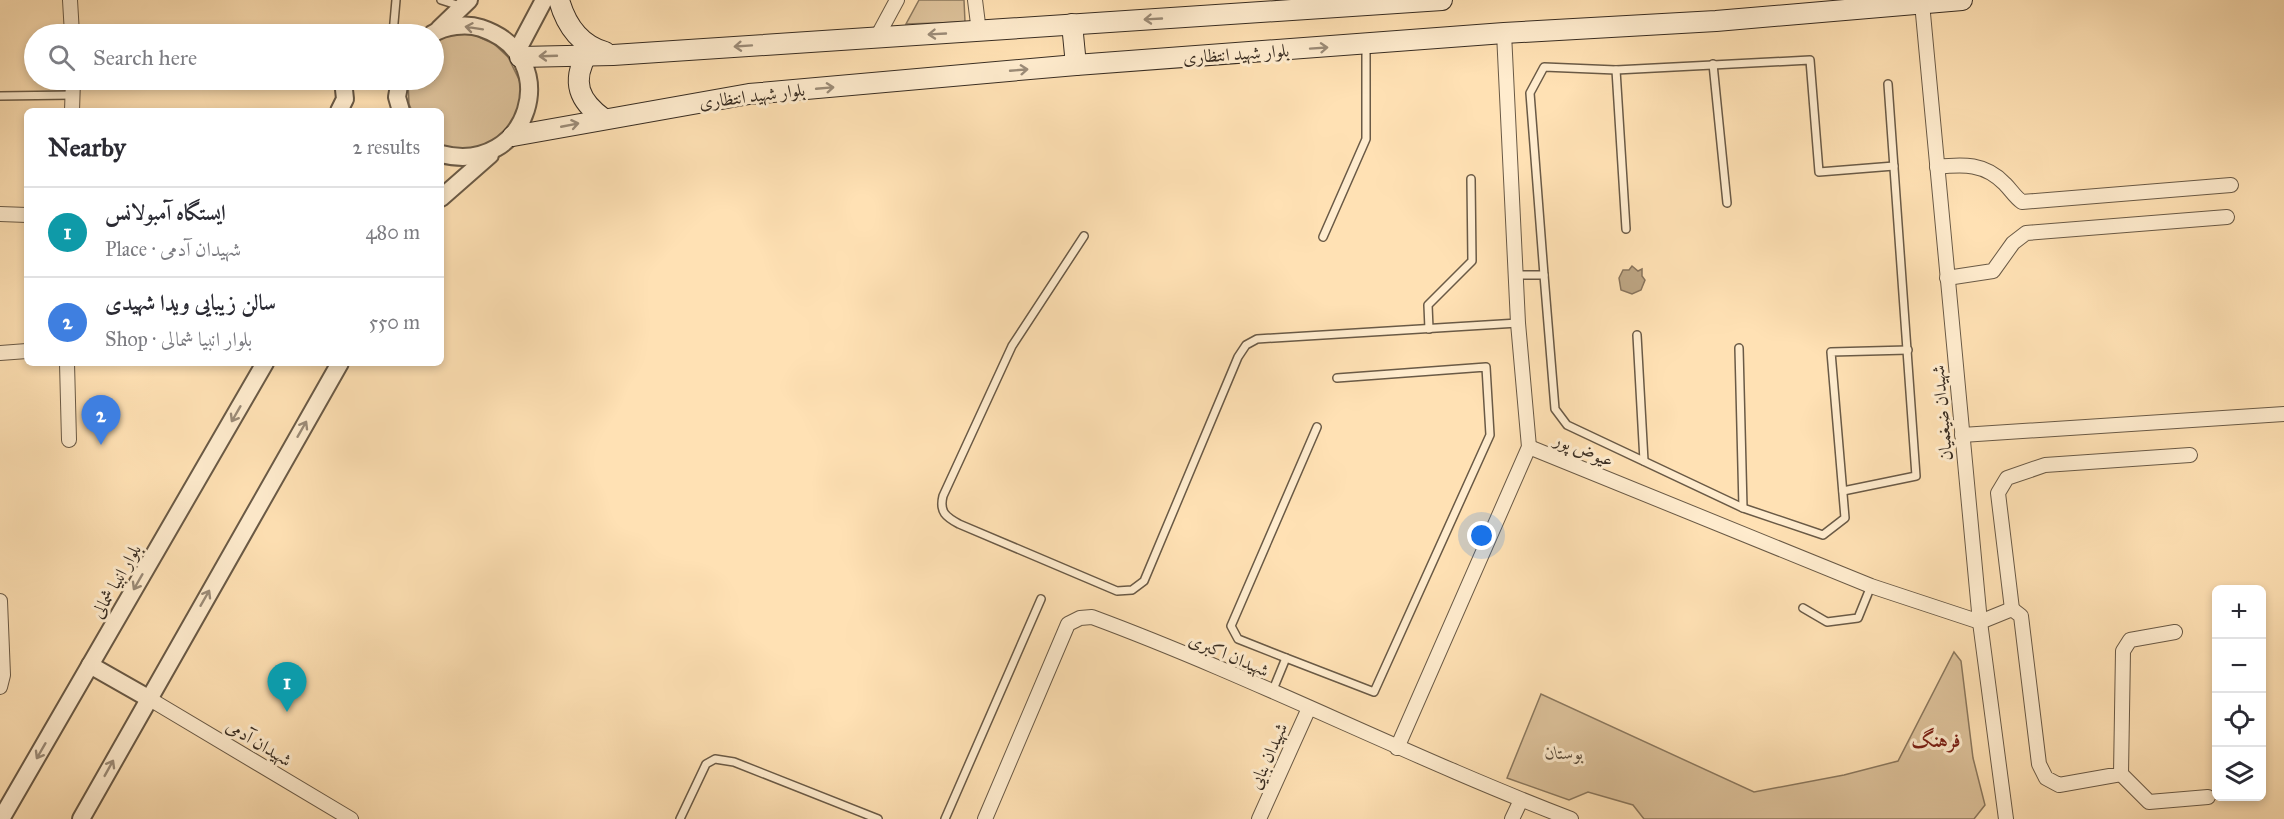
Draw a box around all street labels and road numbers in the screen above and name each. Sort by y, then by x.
street label: بلوار شهید انتظاری [1182,39,1290,70]
street label: بلوار شهید انتظاری [698,79,806,114]
street label: شهیدان ضیغمیان [1927,364,1958,462]
street label: عیوض پور [1549,427,1617,474]
street label: بلوار انبیا شمالی [86,540,146,622]
street label: شهیدان اکبری [1185,628,1272,683]
street label: شهیدان آدمی [222,715,296,772]
street label: شهیدان بنایی [1244,719,1293,793]

